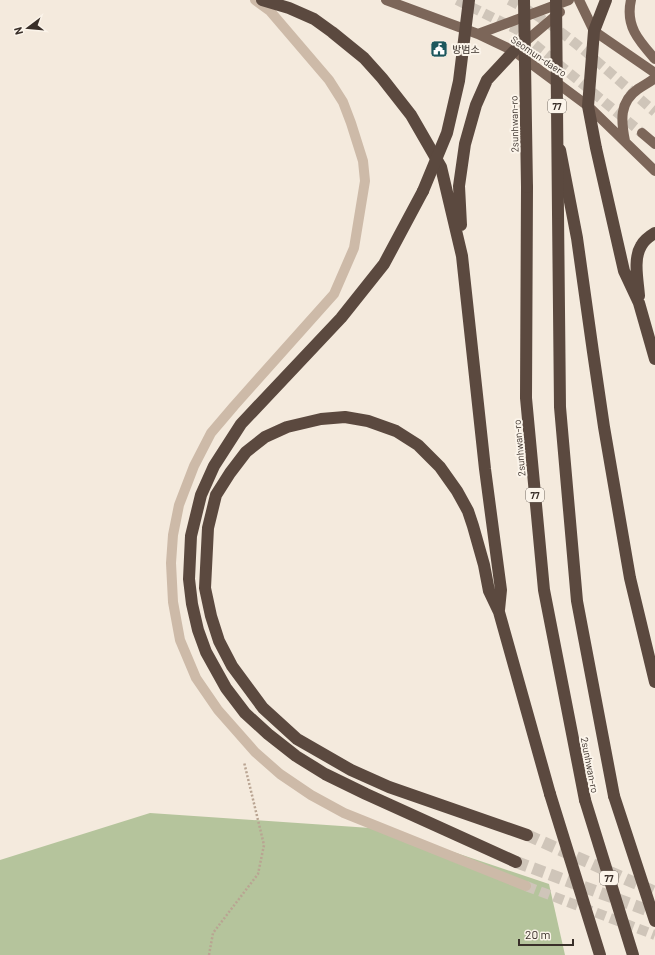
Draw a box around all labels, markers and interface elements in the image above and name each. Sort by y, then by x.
north arrow [8,8,48,48]
text: N [11,26,25,36]
street label: Seomun-daero [509,33,569,79]
public building icon: 방범소 [429,39,449,59]
place label: 방범소 [452,43,480,55]
street label: 2sunhwan-ro [508,96,520,152]
road number: 77 [548,99,566,113]
street label: 2sunhwan-ro [511,419,527,477]
road number: 77 [526,488,544,502]
street label: 2sunhwan-ro [579,736,601,794]
road number: 77 [600,871,618,885]
scale bar [519,921,573,947]
text: 20 m [525,927,551,941]

